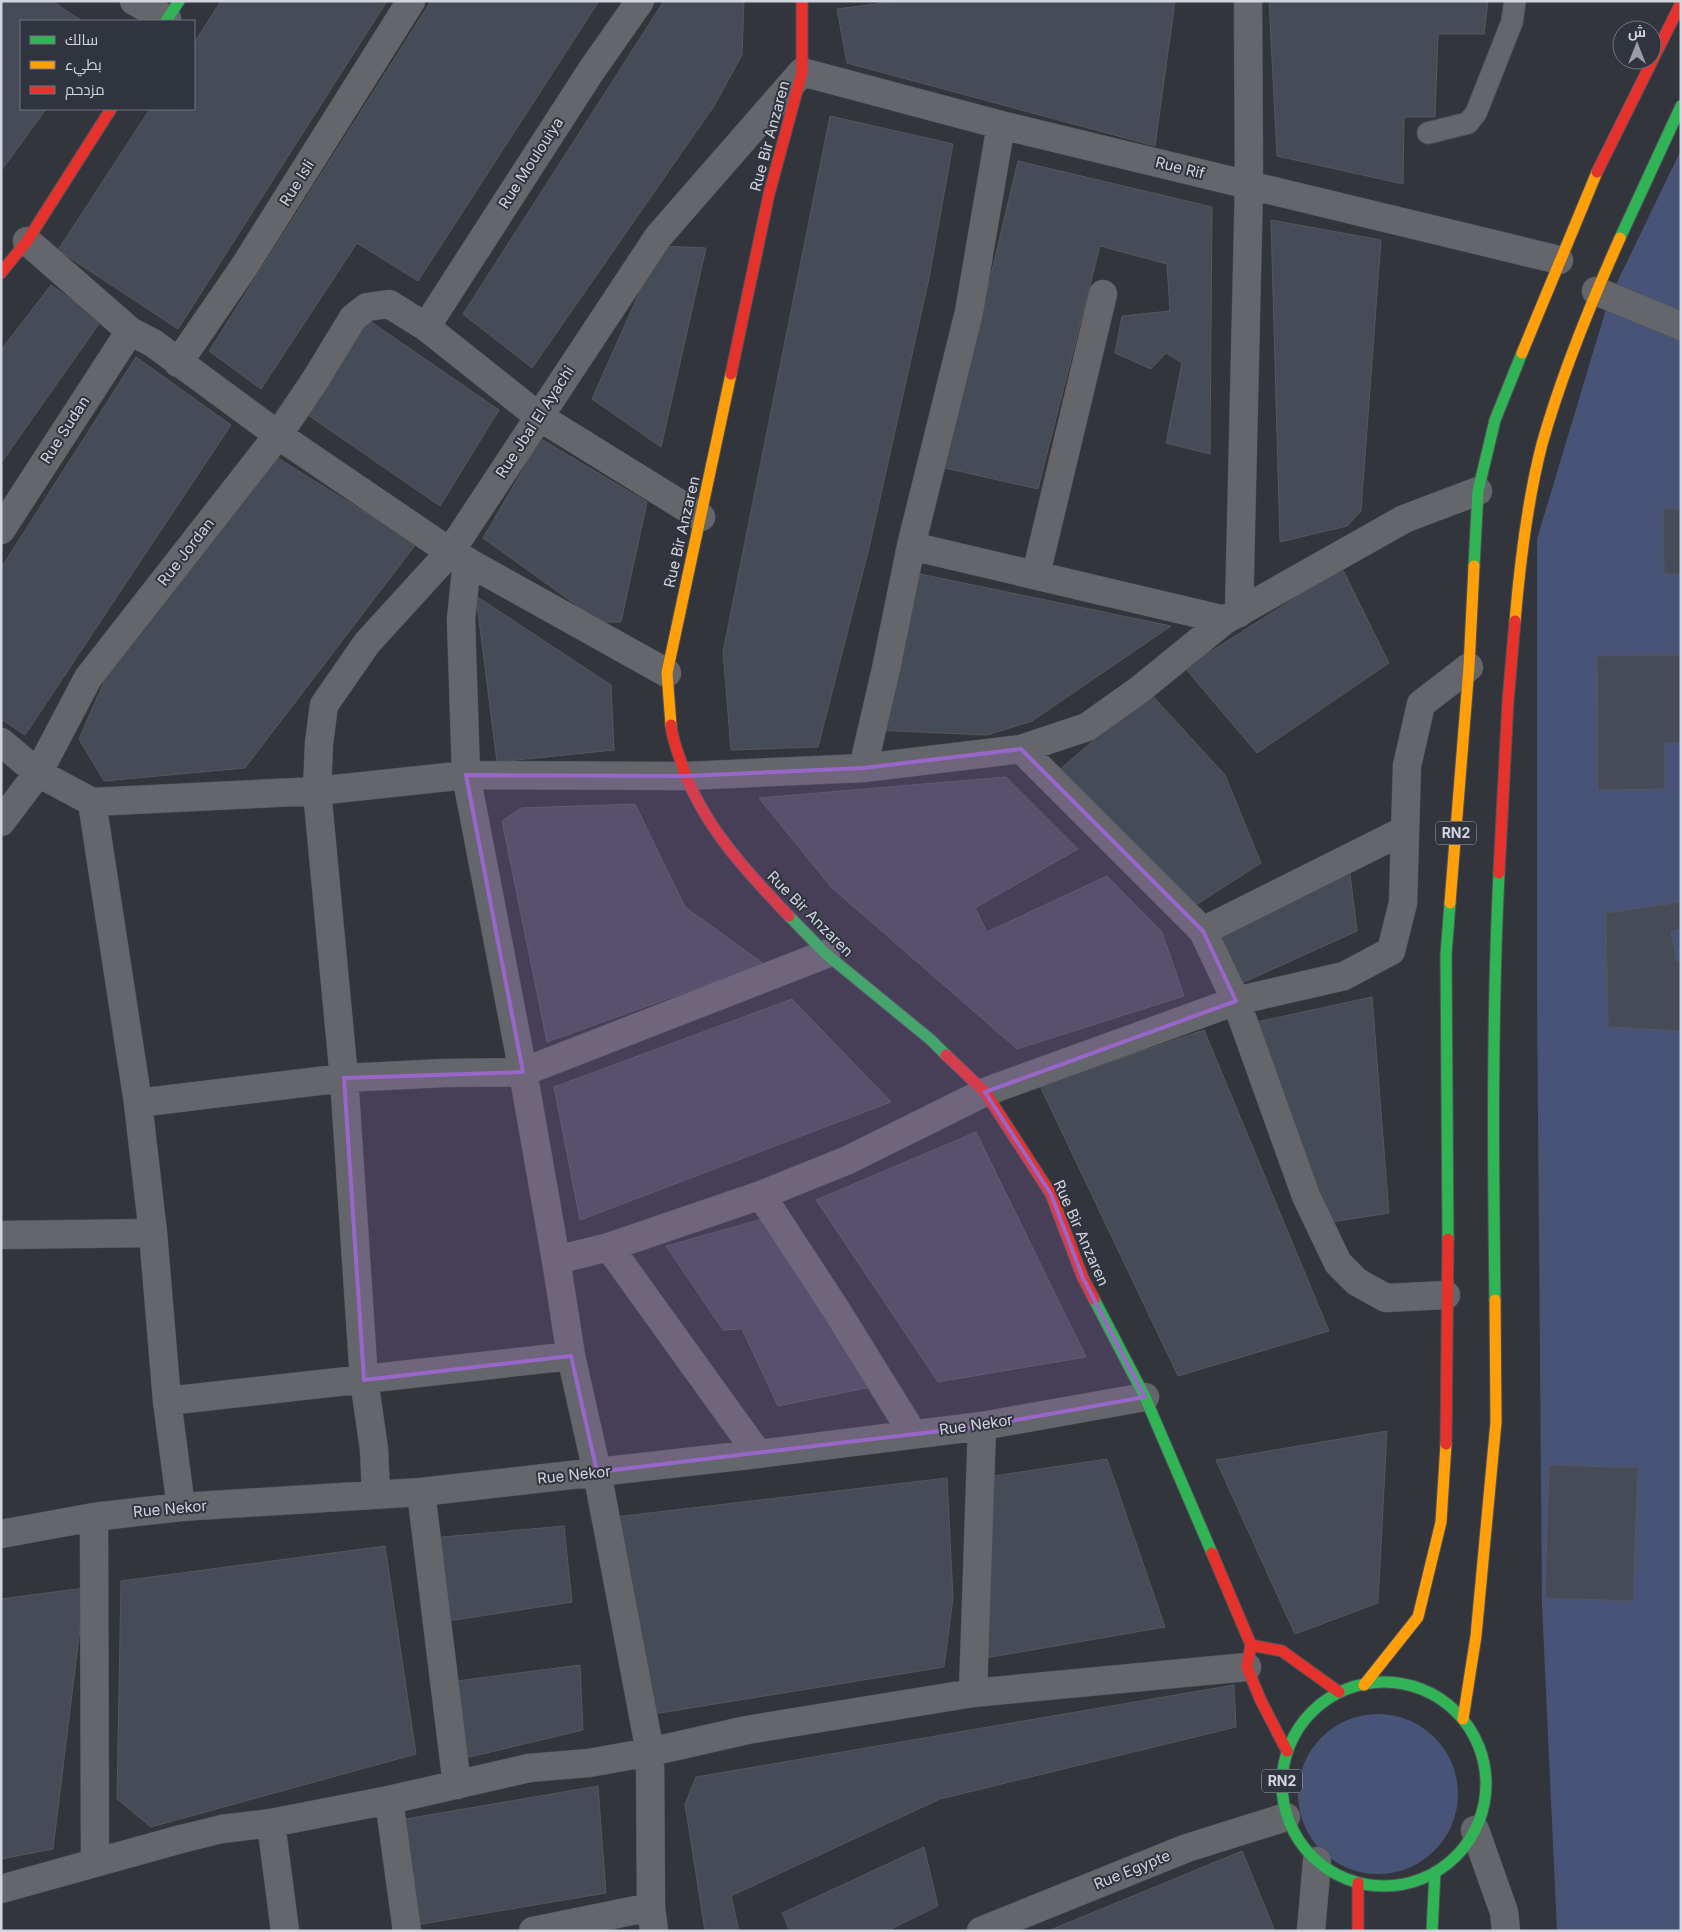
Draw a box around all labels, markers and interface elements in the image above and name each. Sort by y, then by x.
legend [20,20,195,110]
north arrow [1612,20,1662,70]
text: ش [1628,23,1646,41]
text: سالك [65,30,98,49]
text: بطيء [65,55,102,77]
street label: Rue Bir Anzaren [746,78,793,193]
text: مزدحم [65,80,105,100]
street label: Rue Moulouiya [494,114,567,212]
street label: Rue Rif [1153,152,1207,183]
street label: Rue Isli [275,156,318,209]
street label: Rue Jbal El Ayachi [491,362,578,481]
street label: Rue Sudan [36,392,93,467]
street label: Rue Bir Anzaren [659,474,704,589]
street label: Rue Jordan [153,514,218,589]
road number: RN2 [1436,821,1476,844]
street label: Rue Bir Anzaren [763,867,857,961]
street label: Rue Bir Anzaren [1050,1177,1113,1289]
street label: Rue Nekor [938,1410,1014,1439]
street label: Rue Nekor [536,1461,612,1488]
street label: Rue Nekor [132,1496,208,1521]
road number: RN2 [1262,1770,1302,1792]
street label: Rue Egypte [1091,1846,1173,1893]

